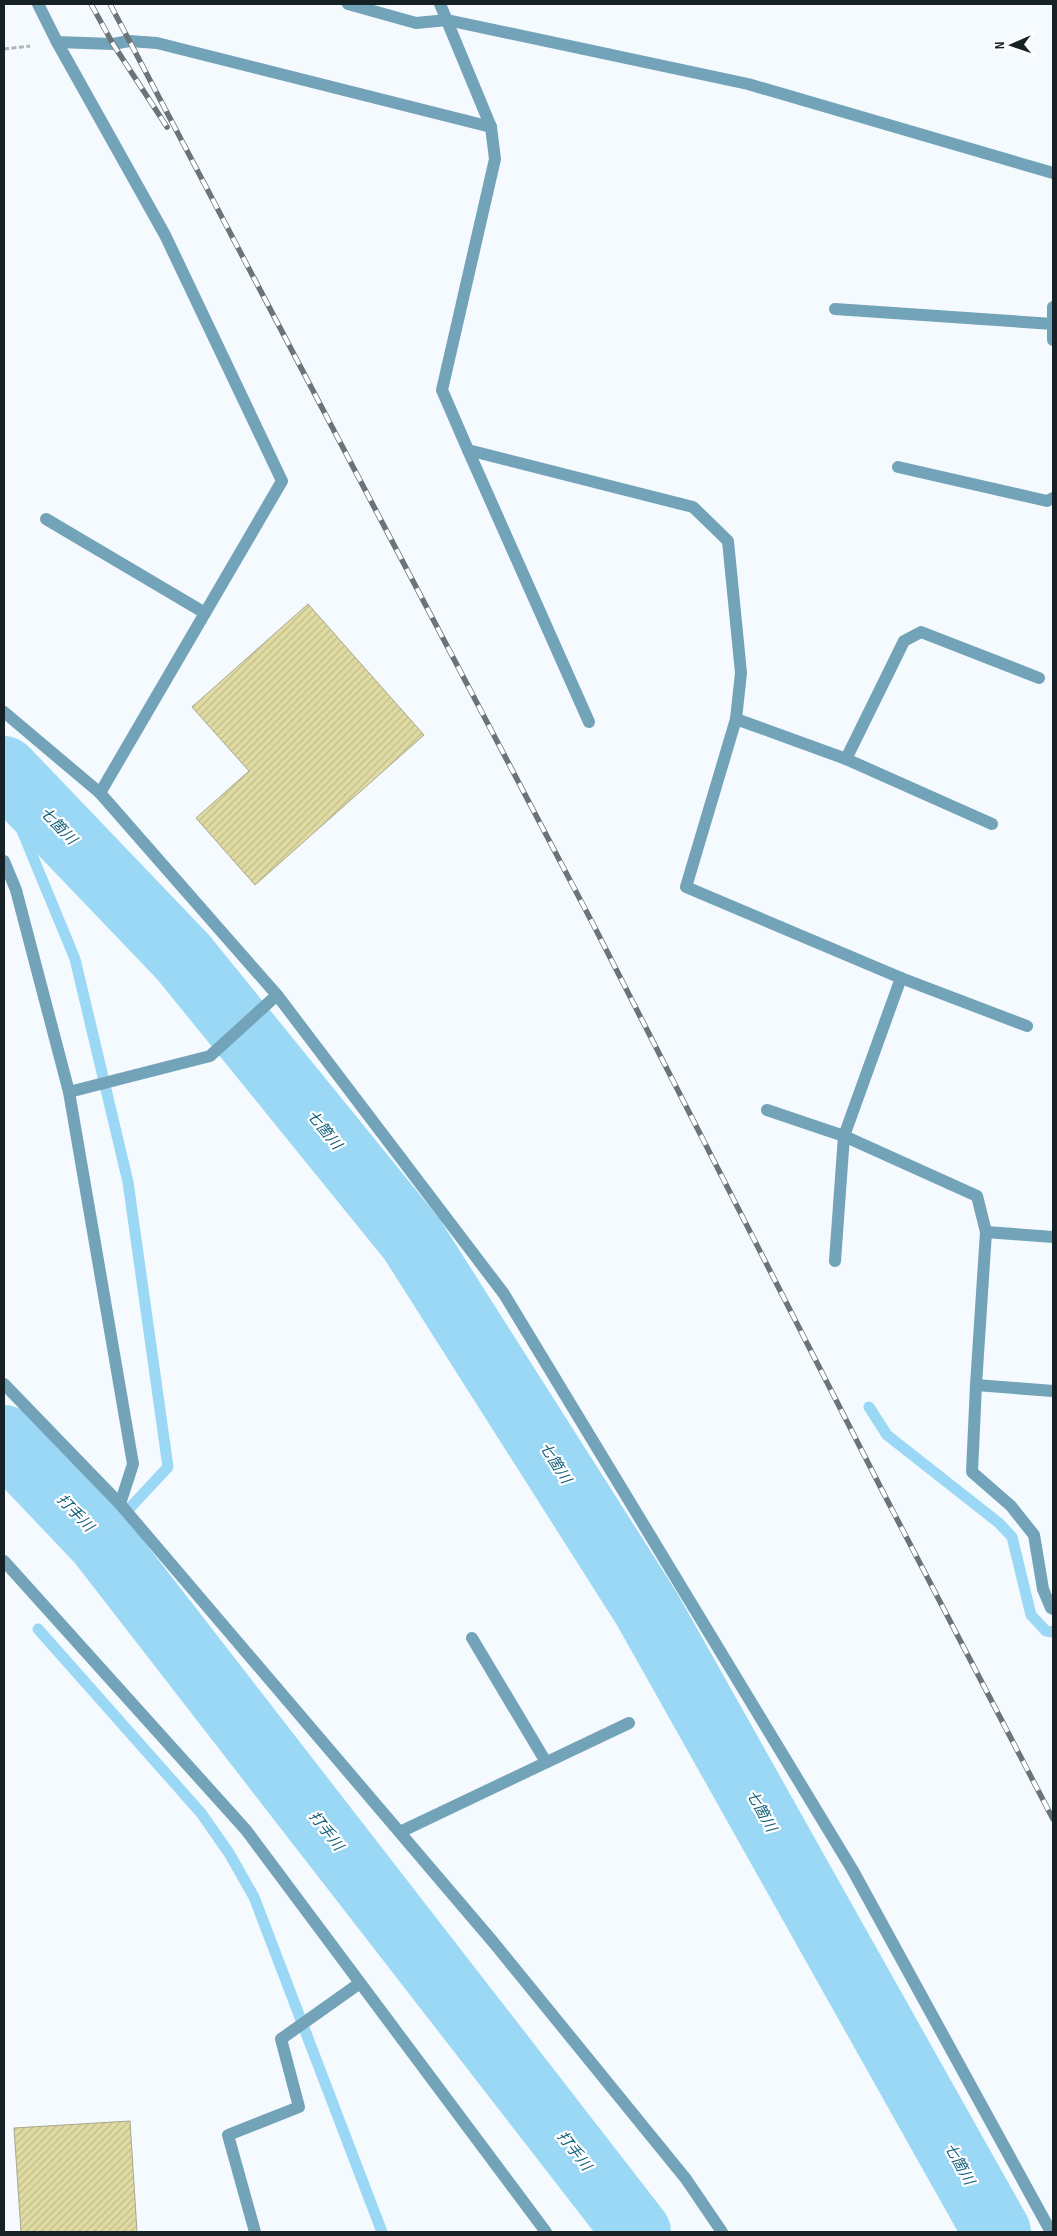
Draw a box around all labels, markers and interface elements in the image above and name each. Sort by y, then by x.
north arrow [987,20,1037,70]
text: N [991,41,1008,49]
water label: 七箇川 [36,803,82,850]
water label: 七箇川 [302,1107,347,1155]
water label: 七箇川 [535,1439,576,1489]
water label: 打手川 [53,1490,99,1537]
water label: 七箇川 [742,1787,781,1837]
water label: 打手川 [305,1807,349,1856]
water label: 打手川 [553,2127,597,2176]
water label: 七箇川 [940,2140,979,2190]

